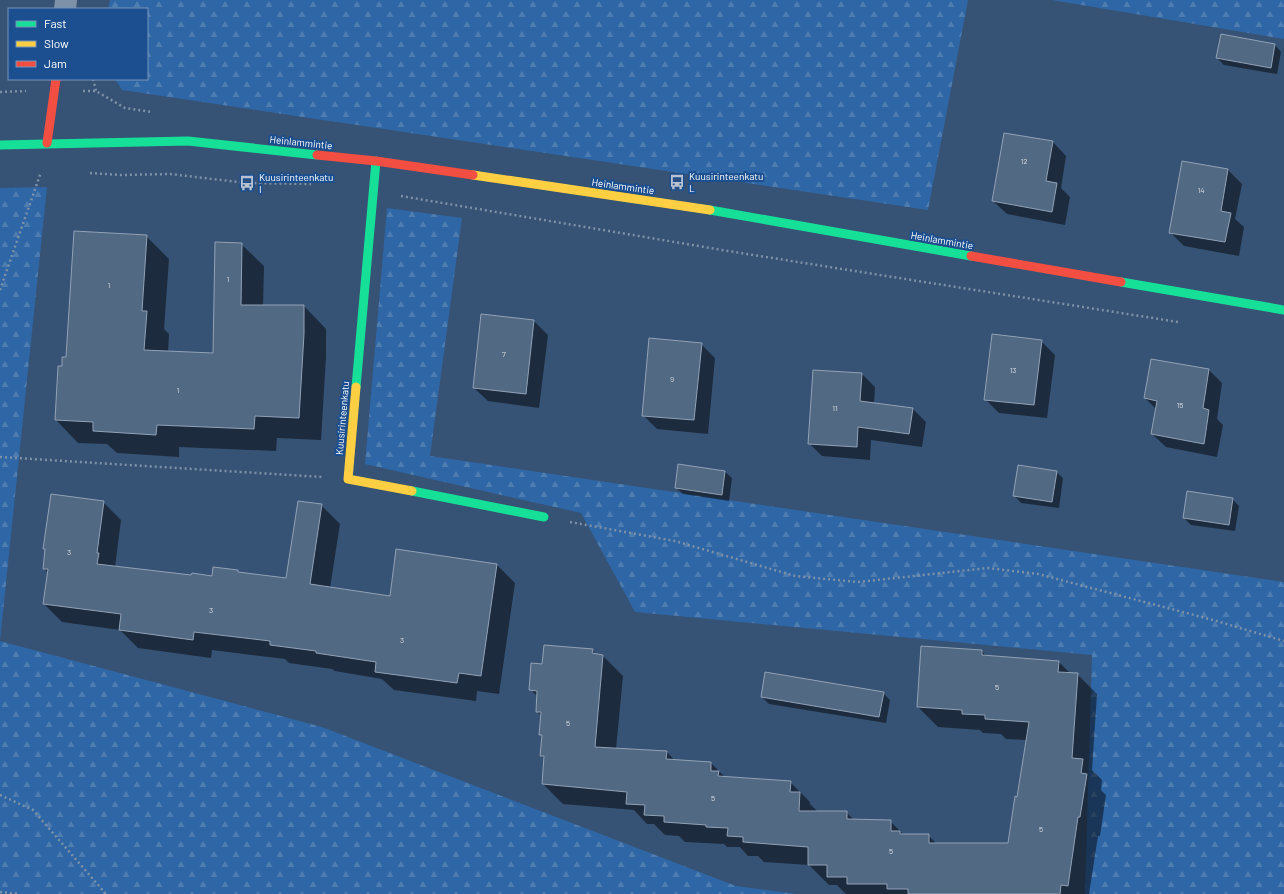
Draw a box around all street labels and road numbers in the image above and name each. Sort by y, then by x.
street label: Heinlammintie [269,133,333,151]
street label: Heinlammintie [591,176,655,196]
street label: Heinlammintie [910,229,974,251]
street label: Kuusirinteenkatu [333,380,351,456]

